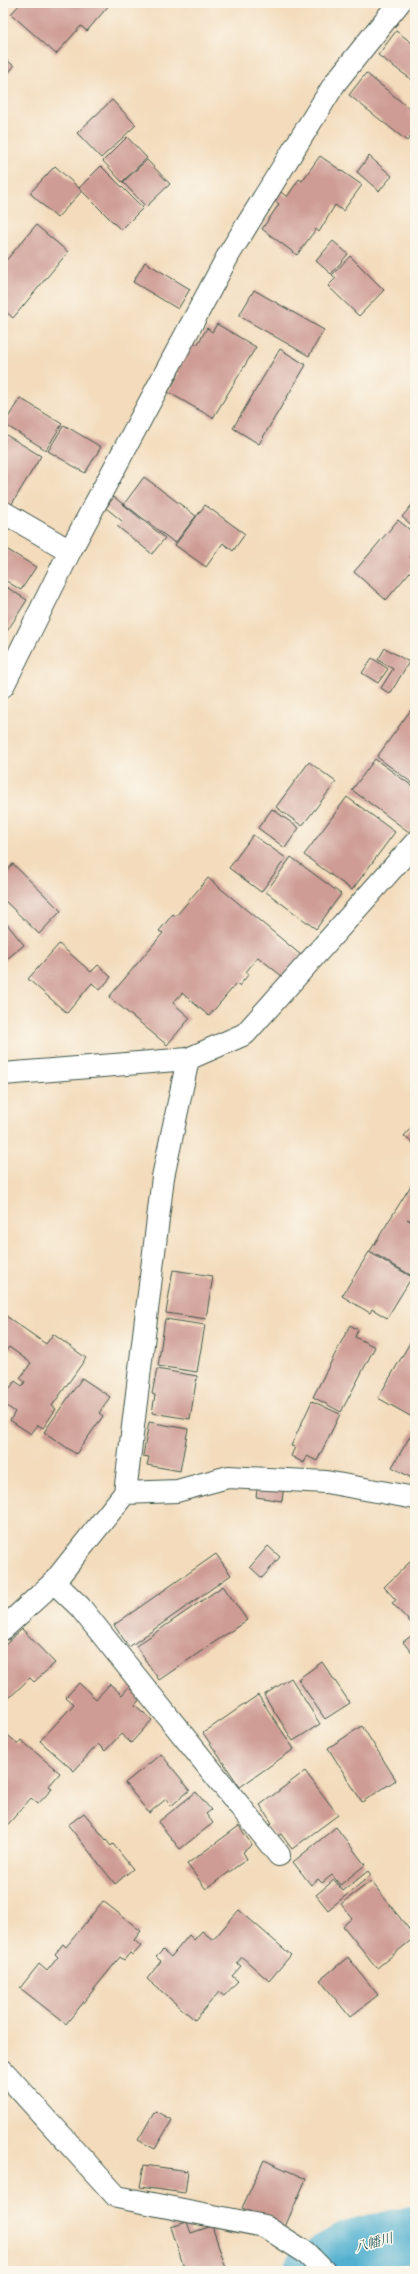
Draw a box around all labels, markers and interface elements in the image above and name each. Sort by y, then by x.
water label: 八幡川 [353,2230,397,2258]

